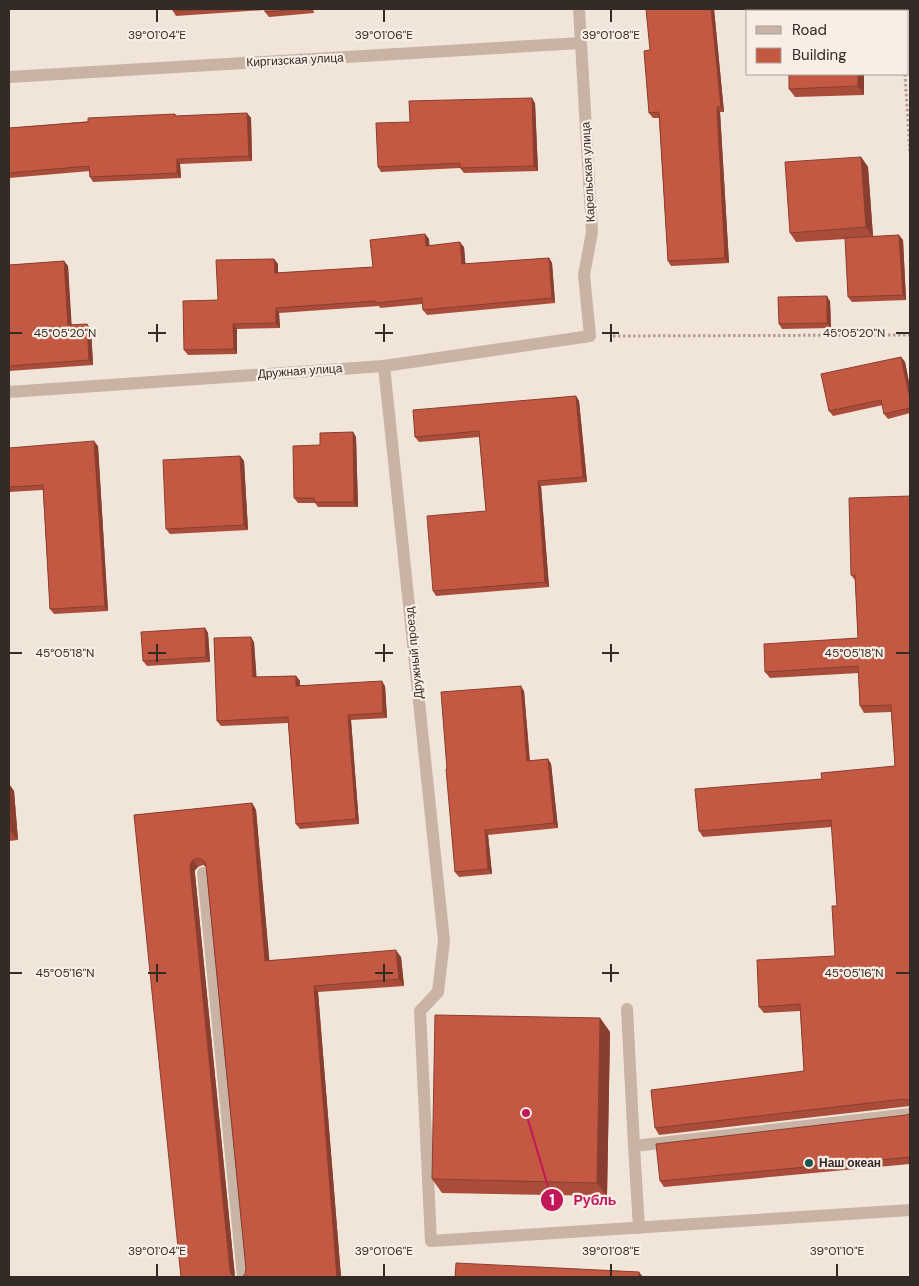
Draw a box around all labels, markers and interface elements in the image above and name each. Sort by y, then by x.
legend [746,10,909,75]
text: Road [792,20,827,40]
text: 39°01'04"E [128,27,186,43]
text: 39°01'06"E [355,27,413,43]
text: 39°01'08"E [582,27,640,43]
text: Building [792,45,847,65]
street label: Киргизская улица [246,49,345,71]
street label: Карельская улица [577,121,599,223]
text: 45°05'20"N [34,325,96,341]
text: 45°05'20"N [823,325,885,341]
street label: Дружная улица [257,360,343,382]
street label: Дружный проезд [401,606,427,700]
text: 45°05'18"N [36,645,94,661]
text: 45°05'18"N [825,645,883,661]
text: 45°05'16"N [35,965,95,981]
text: 45°05'16"N [824,965,884,981]
place label: Наш океан [819,1155,881,1171]
marker: Наш океан [803,1157,815,1169]
callout: Рубль [539,1185,627,1214]
text: 1 [549,1190,555,1210]
text: Рубль [574,1191,617,1209]
text: 39°01'04"E [128,1243,186,1259]
text: 39°01'06"E [355,1243,413,1259]
text: 39°01'08"E [582,1243,640,1259]
text: 39°01'10"E [810,1243,864,1259]

